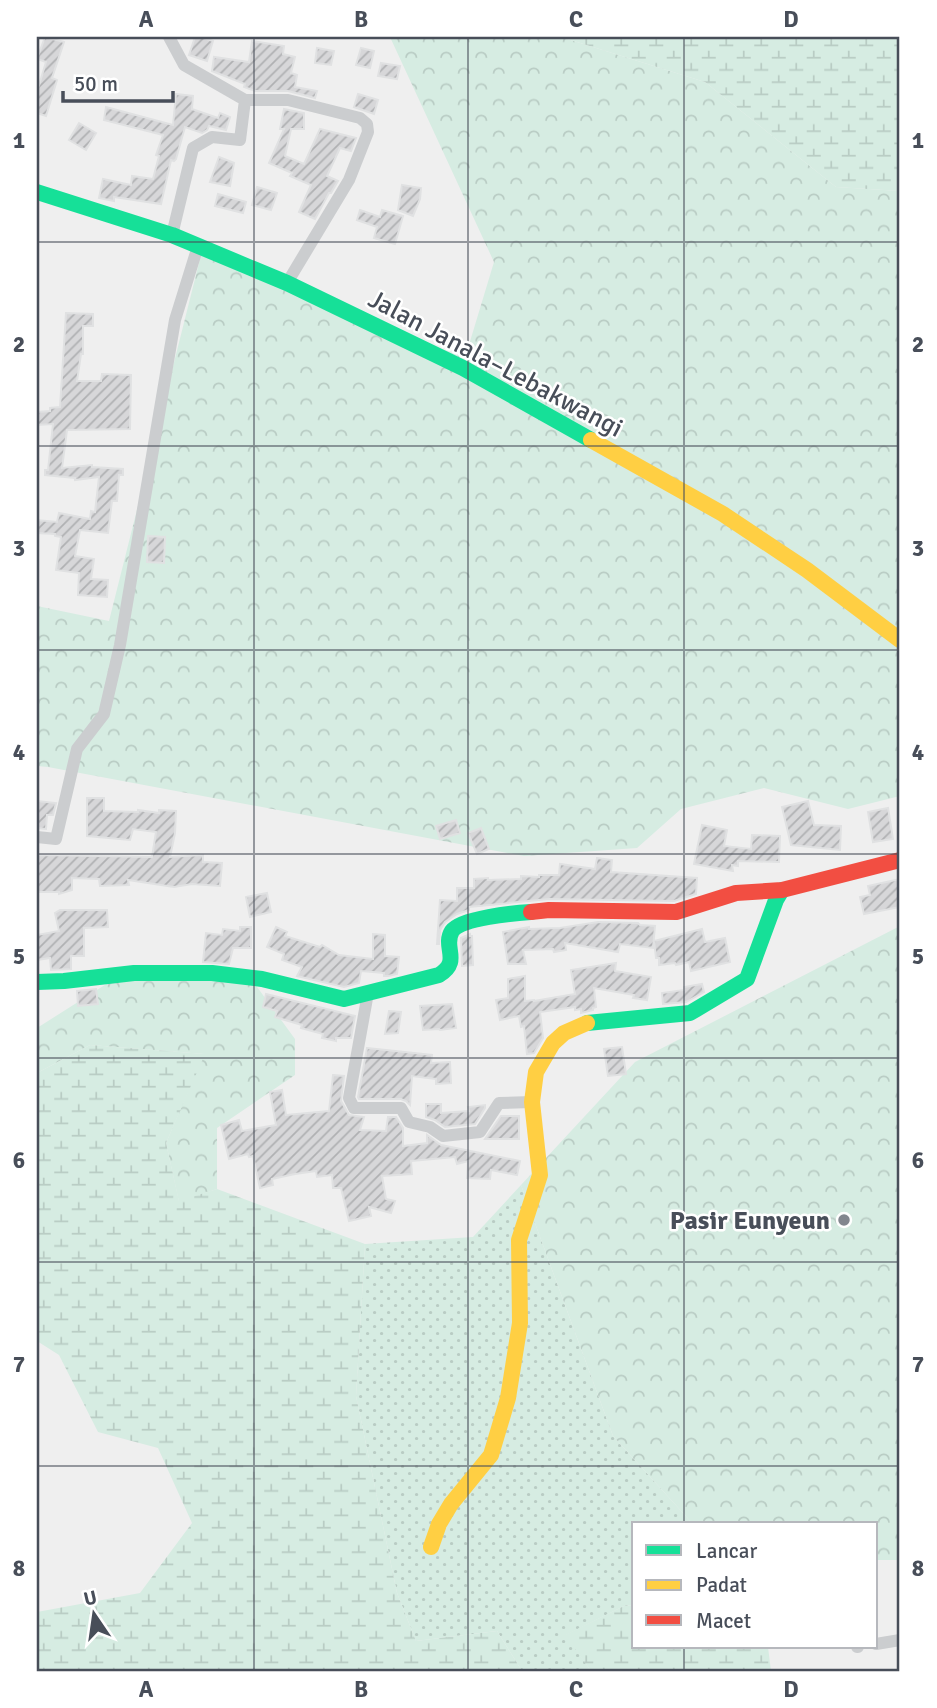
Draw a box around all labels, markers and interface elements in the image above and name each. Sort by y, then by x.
text: A [139,5,154,34]
text: B [354,5,368,34]
text: C [569,5,583,34]
text: D [783,5,799,34]
scale bar [63,60,173,104]
text: 50 m [74,71,118,97]
text: 1 [13,126,25,155]
text: 1 [912,126,924,155]
street label: Jalan Janala–Lebakwangi [363,283,628,445]
text: 2 [13,330,25,359]
text: 2 [912,330,924,359]
text: 3 [13,534,25,563]
text: 3 [912,534,924,563]
text: 4 [13,738,25,767]
text: 4 [912,738,924,767]
text: 5 [13,942,25,971]
text: 5 [912,942,924,971]
text: 6 [13,1146,25,1175]
text: 6 [912,1146,924,1175]
place label: Pasir Eunyeun [670,1205,830,1237]
marker: Pasir Eunyeun [836,1212,852,1228]
text: 7 [13,1350,25,1379]
text: 7 [912,1350,924,1379]
legend [632,1522,878,1648]
text: Lancar [696,1538,757,1564]
text: 8 [13,1554,25,1583]
text: 8 [912,1554,924,1583]
text: Padat [696,1572,747,1598]
north arrow [60,1578,130,1648]
text: U [81,1585,99,1612]
text: Macet [696,1608,751,1634]
text: A [139,1675,154,1704]
text: B [354,1675,368,1704]
text: C [569,1675,583,1704]
text: D [783,1675,799,1704]

